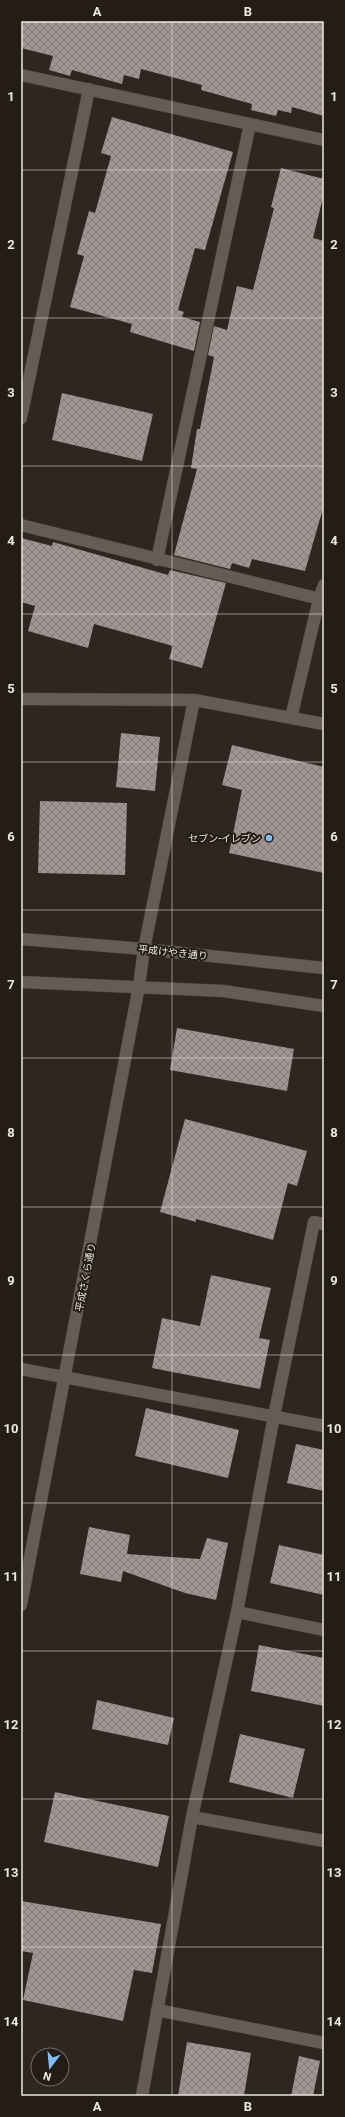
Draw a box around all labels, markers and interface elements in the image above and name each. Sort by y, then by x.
text: A [93,4,102,19]
text: B [244,4,252,19]
text: 1 [7,89,15,104]
text: 1 [330,89,338,104]
text: 2 [7,237,15,252]
text: 2 [330,237,338,252]
text: 3 [7,385,15,400]
text: 3 [330,385,338,400]
text: 4 [7,533,15,548]
text: 4 [330,533,338,548]
text: 5 [7,681,15,696]
text: 5 [330,681,338,696]
text: 6 [7,829,15,844]
text: 6 [330,829,338,844]
place label: セブン-イレブン [188,833,261,844]
marker: セブン-イレブン [264,833,274,843]
street label: 平成けやき通り [138,943,208,962]
text: 7 [7,977,15,992]
text: 7 [330,977,338,992]
text: 8 [7,1125,15,1140]
text: 8 [330,1125,338,1140]
street label: 平成さくら通り [73,1242,98,1313]
text: 9 [7,1273,15,1288]
text: 9 [330,1273,338,1288]
text: 10 [4,1421,18,1436]
text: 10 [327,1421,341,1436]
text: 11 [4,1569,18,1584]
text: 11 [327,1569,341,1584]
text: 12 [4,1717,18,1732]
text: 12 [327,1717,341,1732]
text: 13 [4,1865,18,1880]
text: 13 [327,1865,341,1880]
text: 14 [4,2014,19,2029]
text: 14 [327,2014,342,2029]
north arrow [30,2047,70,2087]
text: N [42,2069,53,2083]
text: A [93,2099,102,2114]
text: B [244,2099,252,2114]

